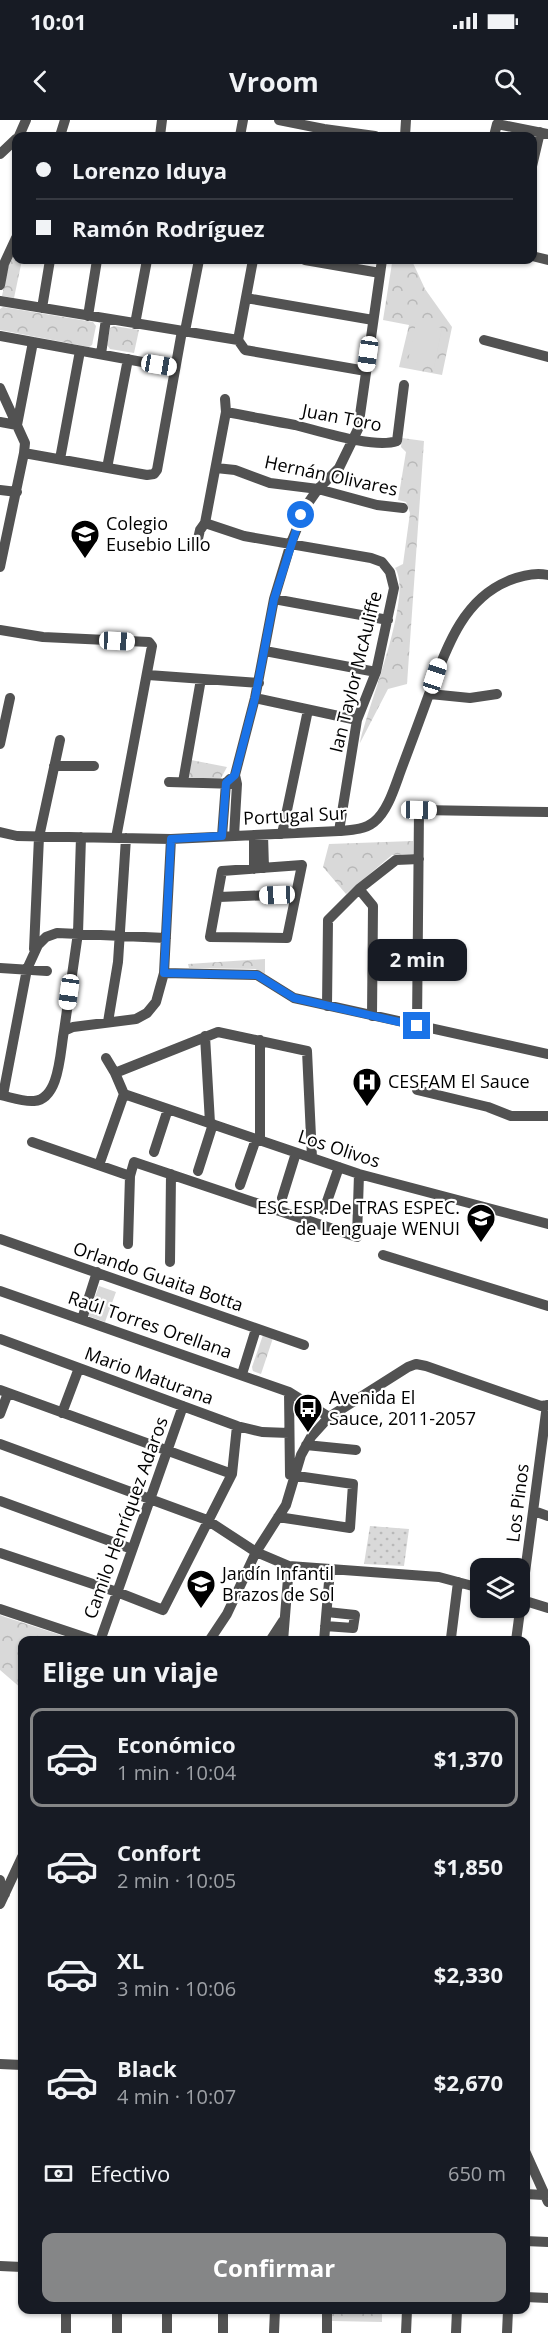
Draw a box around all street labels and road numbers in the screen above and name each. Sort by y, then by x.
street label: Juan Toro [298,397,384,436]
street label: Hernán Olivares [262,449,400,501]
street label: Ian Taylor McAuliffe [323,589,387,755]
street label: Portugal Sur [243,800,348,830]
street label: Los Olivos [295,1124,383,1173]
street label: Orlando Guaita Botta [70,1236,247,1316]
street label: Raúl Torres Orellana [65,1285,235,1363]
street label: Mario Maturana [82,1341,217,1410]
street label: Camilo Henríquez Adaros [77,1413,173,1622]
street label: Los Pinos [500,1462,534,1544]

